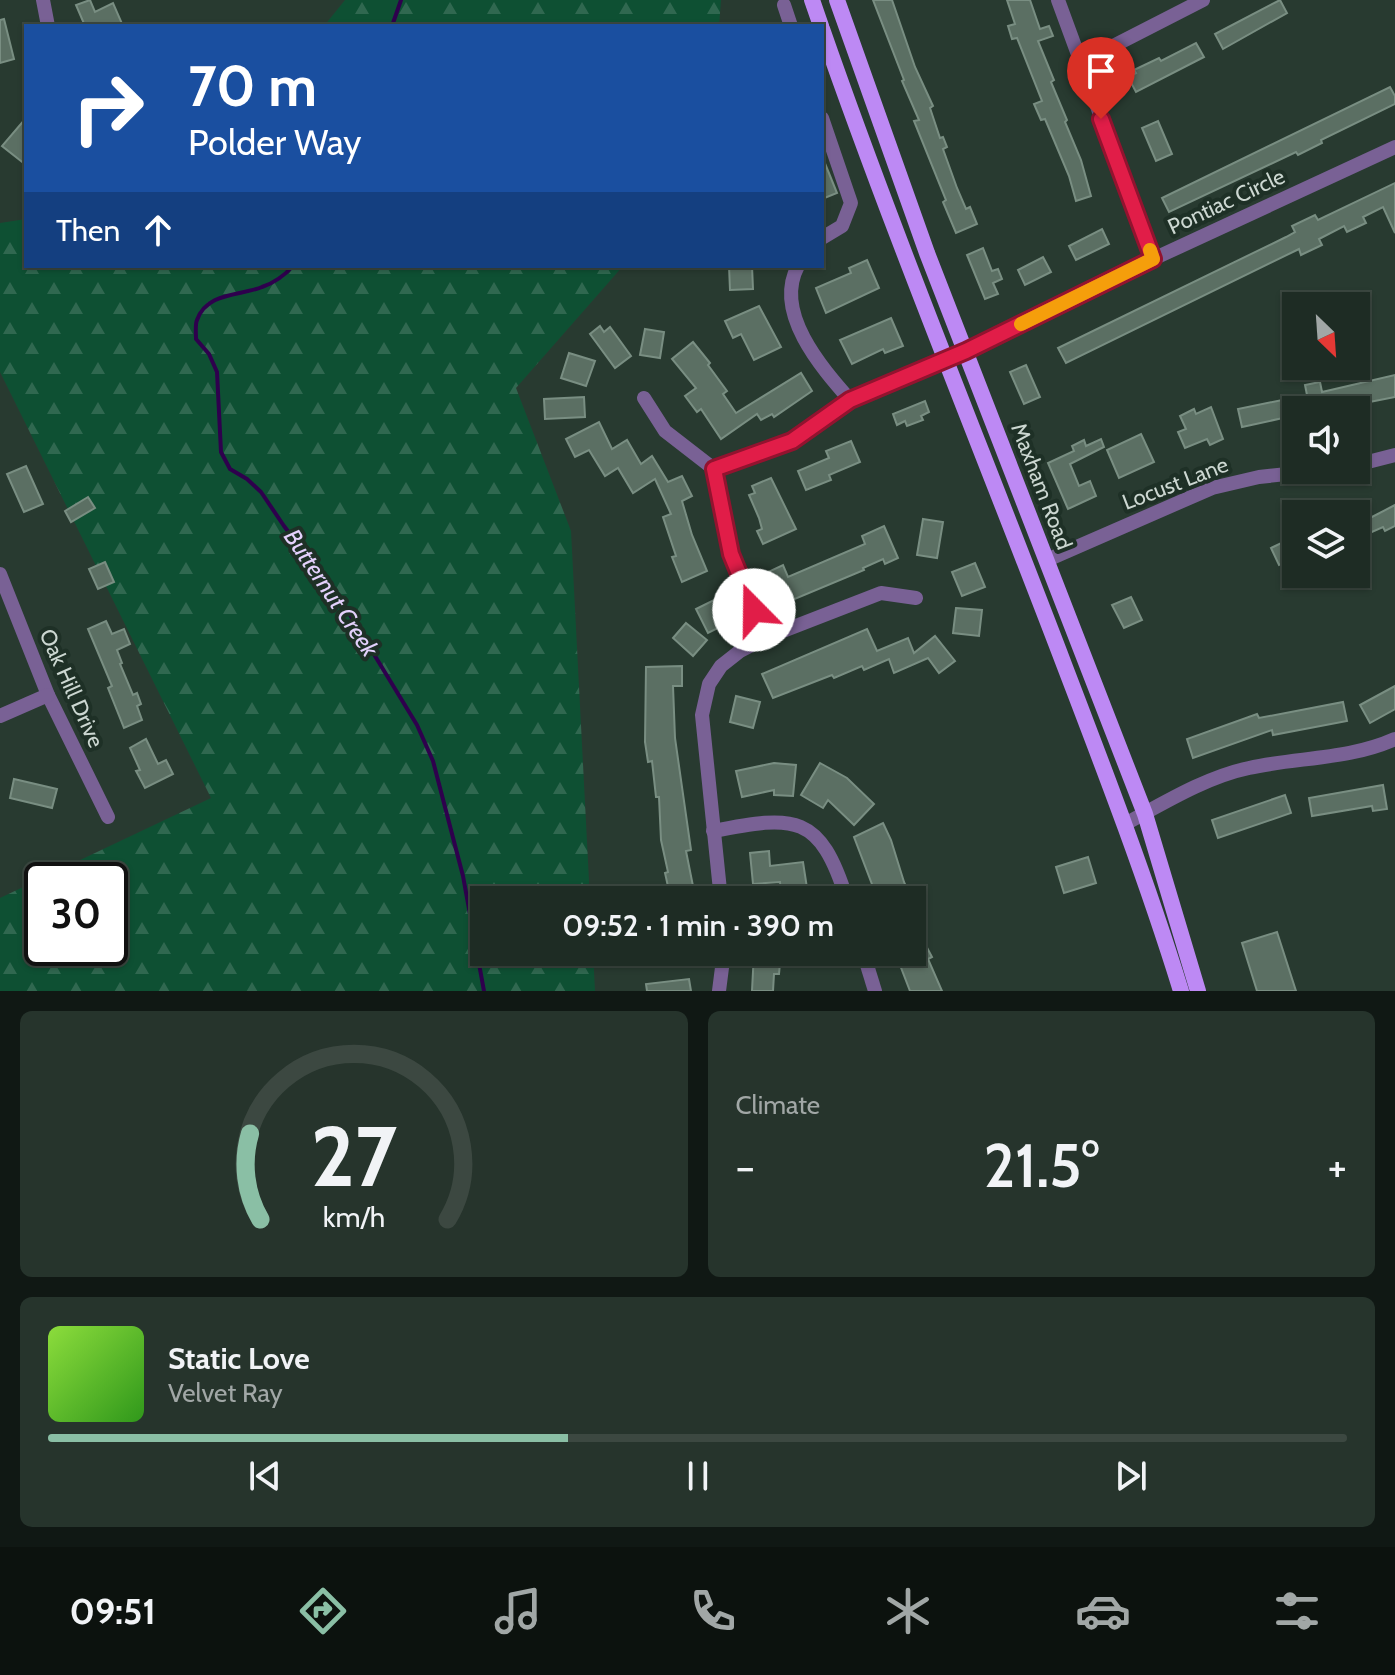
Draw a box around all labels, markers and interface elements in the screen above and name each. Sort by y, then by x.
pin [1067,37,1135,119]
icon: arrive [1079,49,1123,93]
text: 70 m [188,52,317,120]
icon: right [56,56,160,160]
text: Polder Way [188,120,361,164]
street label: Pontiac Circle [1163,163,1289,240]
icon: ahead [136,208,180,252]
text: Then [56,212,120,249]
north arrow [1282,292,1370,380]
map controls [1282,292,1370,588]
button: sound [1282,396,1370,484]
street label: Maxham Road [1005,419,1078,553]
street label: Locust Lane [1119,451,1232,516]
button: layers [1282,500,1370,588]
water label: Butternut Creek [278,523,385,663]
position arrow [712,568,796,652]
street label: Oak Hill Drive [33,625,110,752]
speed limit sign: 30 [24,862,128,966]
text: 09:52 · 1 min · 390 m [562,907,834,944]
text: Climate [736,1089,820,1121]
text: 27 [311,1106,397,1207]
text: 21.5° [983,1129,1099,1202]
text: − [736,1140,755,1193]
text: + [1328,1140,1347,1193]
text: km/h [322,1199,385,1234]
text: Static Love [168,1340,310,1377]
text: Velvet Ray [168,1377,283,1409]
icon: previous [243,1454,287,1498]
icon: pause [676,1454,720,1498]
icon: next [1109,1454,1153,1498]
icon: directions [295,1583,351,1639]
icon: music [490,1583,546,1639]
icon: phone [685,1583,741,1639]
icon: climate [880,1583,936,1639]
icon: car [1075,1583,1131,1639]
icon: filters [1269,1583,1325,1639]
text: 09:51 [69,1589,156,1633]

